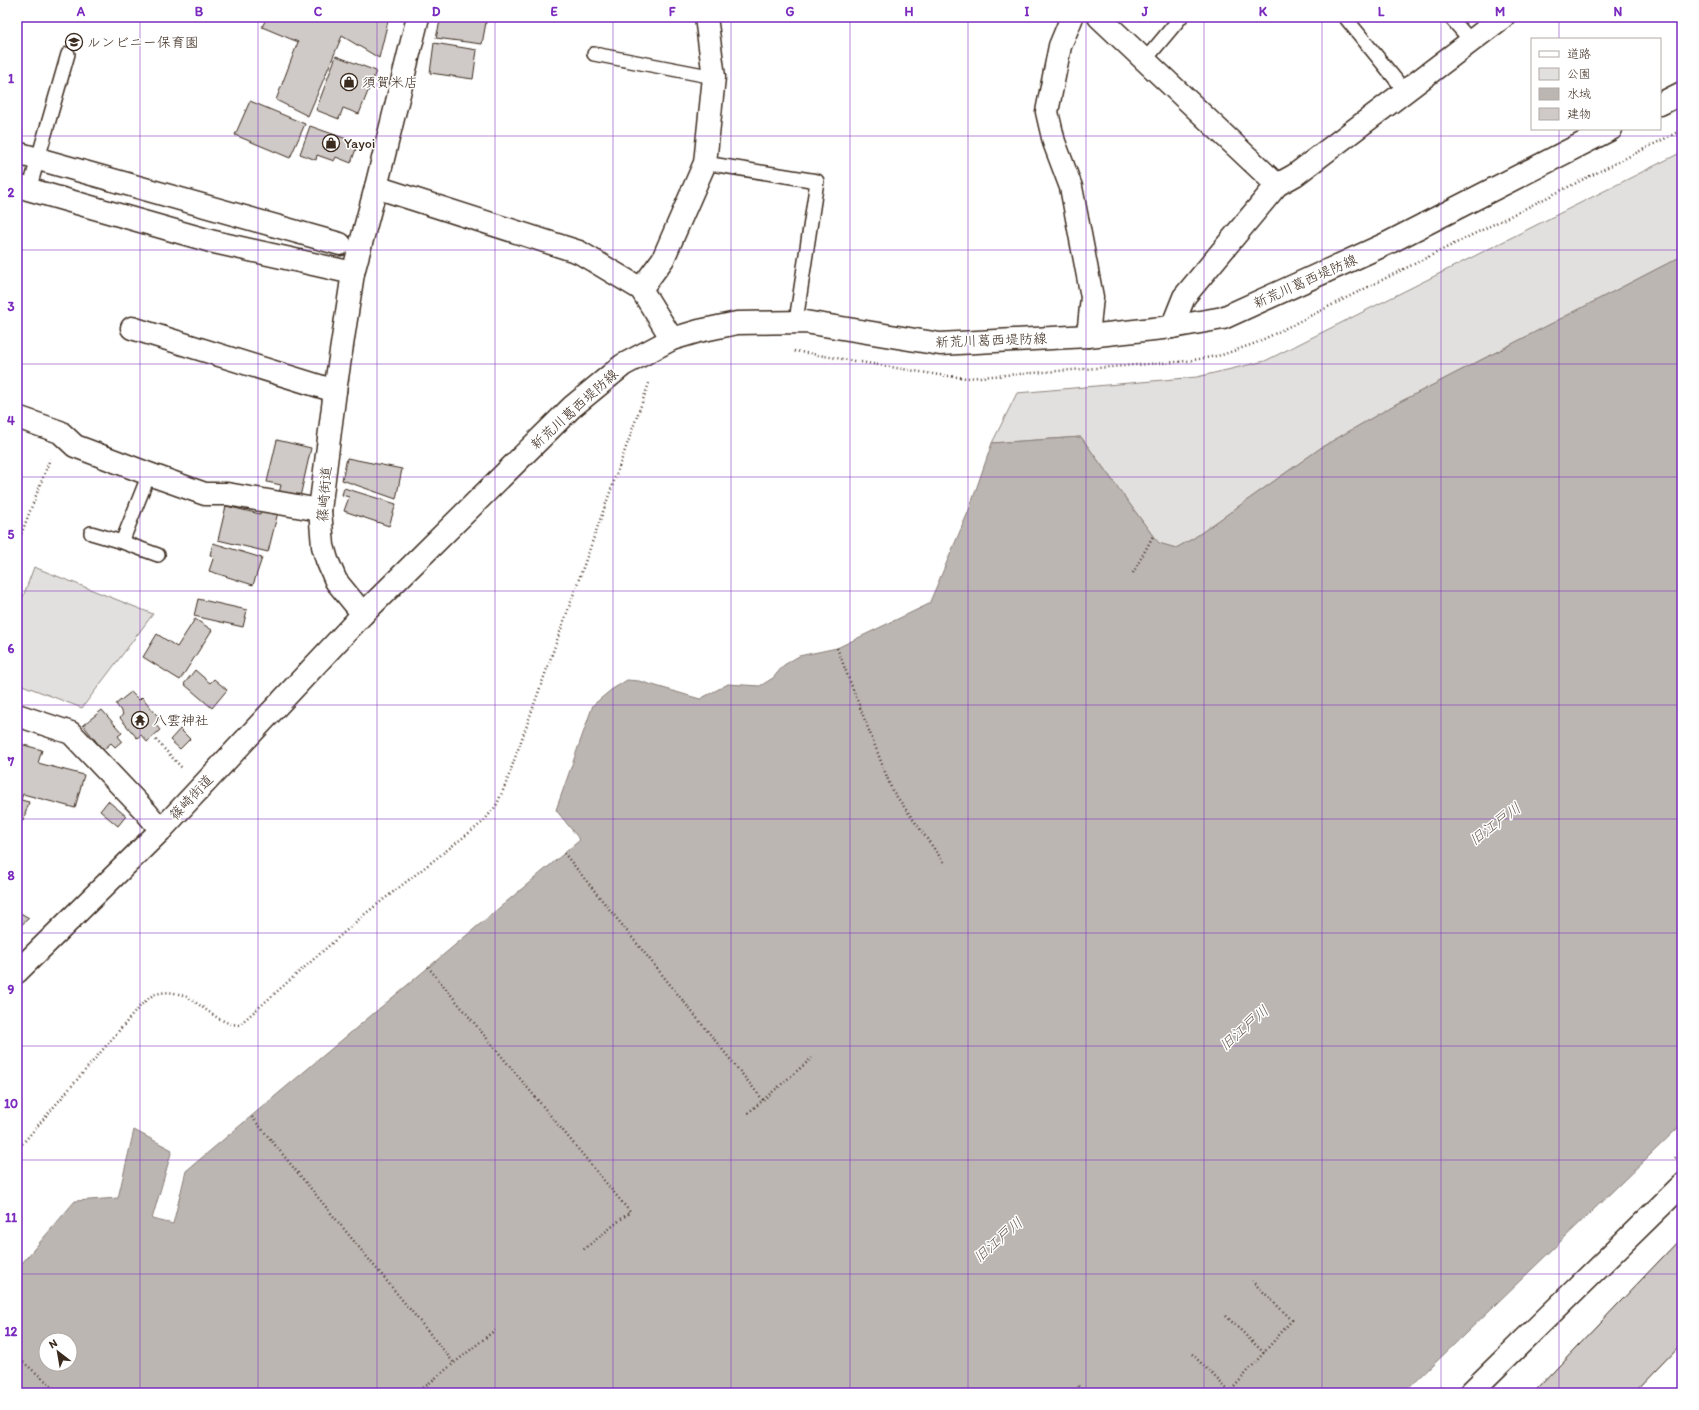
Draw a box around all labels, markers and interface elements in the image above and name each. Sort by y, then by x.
text: A [76,4,86,19]
text: B [195,4,204,19]
text: C [314,4,323,19]
text: D [432,4,441,19]
text: E [550,4,558,19]
text: F [669,4,676,19]
text: G [786,4,795,19]
text: H [905,4,914,19]
text: I [1025,4,1030,19]
text: J [1141,4,1149,19]
text: K [1259,4,1268,19]
text: L [1378,4,1385,19]
text: M [1495,4,1505,19]
text: N [1614,4,1623,19]
school or university icon: ルンビニー保育園 [64,32,84,52]
place label: ルンビニー保育園 [87,34,199,51]
legend [1531,38,1661,130]
text: 道路 [1567,47,1591,61]
text: 公園 [1567,67,1591,81]
text: 1 [8,71,14,86]
shop icon: 須賀米店 [339,72,359,92]
place label: 須賀米店 [362,74,418,91]
text: 水域 [1567,87,1591,101]
text: 建物 [1567,107,1591,121]
shop icon: Yayoi [321,133,341,153]
place label: Yayoi [344,135,375,152]
text: 2 [8,185,15,200]
street label: 新荒川葛西堤防線 [1251,251,1360,312]
text: 3 [7,299,15,314]
street label: 新荒川葛西堤防線 [935,330,1047,351]
street label: 新荒川葛西堤防線 [527,366,622,453]
text: 4 [7,413,15,428]
street label: 篠崎街道 [314,466,335,523]
text: 5 [8,527,15,542]
text: 6 [8,641,15,656]
temple icon: 八雲神社 [130,710,150,730]
place label: 八雲神社 [153,712,209,729]
text: 7 [7,754,15,769]
street label: 篠崎街道 [166,771,217,824]
water label: 旧江戸川 [1466,799,1524,849]
text: 8 [7,868,15,883]
text: 9 [8,982,15,997]
water label: 旧江戸川 [1215,1002,1273,1054]
text: 10 [4,1096,18,1111]
text: 11 [5,1210,17,1225]
water label: 旧江戸川 [969,1214,1027,1266]
text: 12 [5,1324,18,1339]
north arrow [38,1332,78,1372]
text: N [47,1336,60,1351]

